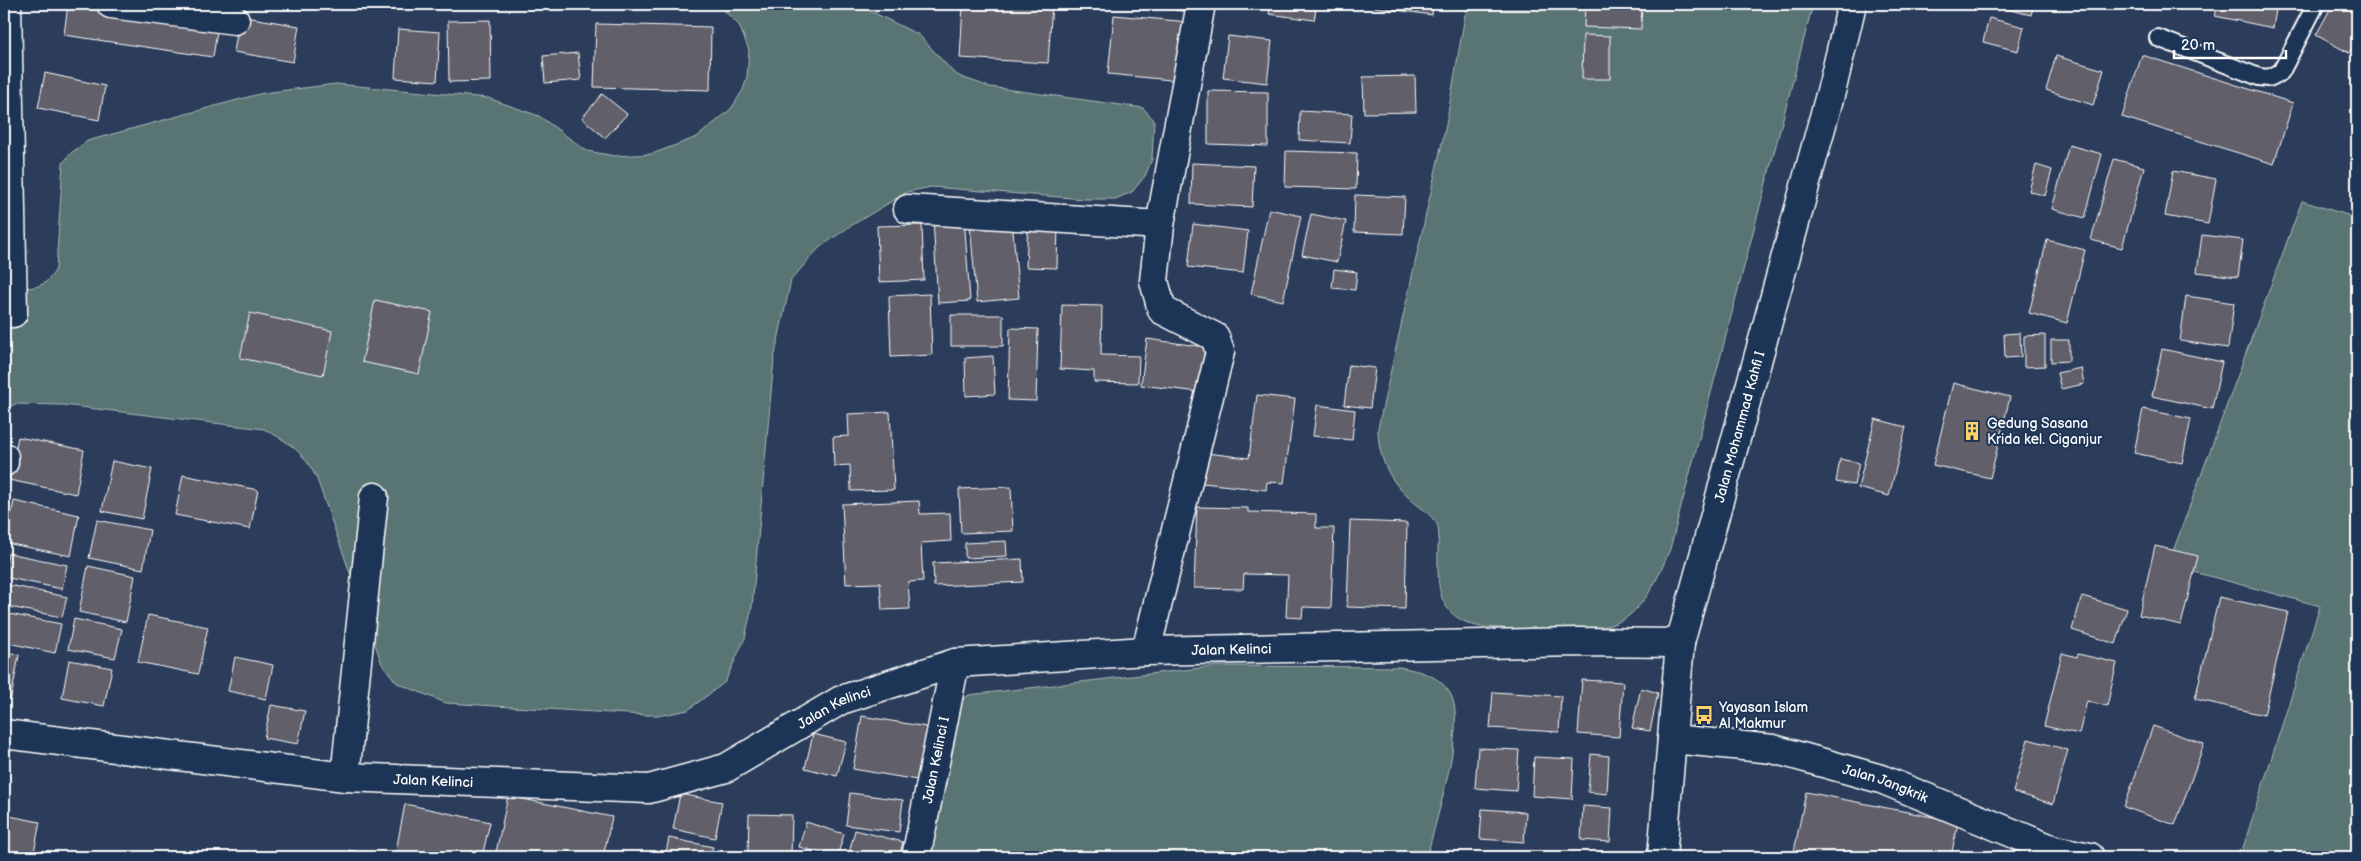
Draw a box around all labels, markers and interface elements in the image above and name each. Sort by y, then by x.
scale bar [2174,28,2286,60]
text: 20 m [2181,36,2215,55]
street label: Jalan Mohammad Kahfi I [1710,349,1768,504]
place label: Gedung Sasana Krida kel. Ciganjur [1987,415,2103,448]
building icon: Gedung Sasana Krida kel. Ciganjur [1961,420,1983,442]
street label: Jalan Kelinci [1191,640,1272,659]
street label: Jalan Kelinci [794,682,873,732]
place label: Yayasan Islam Al Makmur [1718,699,1808,732]
bus stop icon: Yayasan Islam Al Makmur [1693,704,1715,726]
street label: Jalan Kelinci I [919,715,953,805]
street label: Jalan Jangkrik [1841,760,1931,806]
street label: Jalan Kelinci [393,770,473,791]

